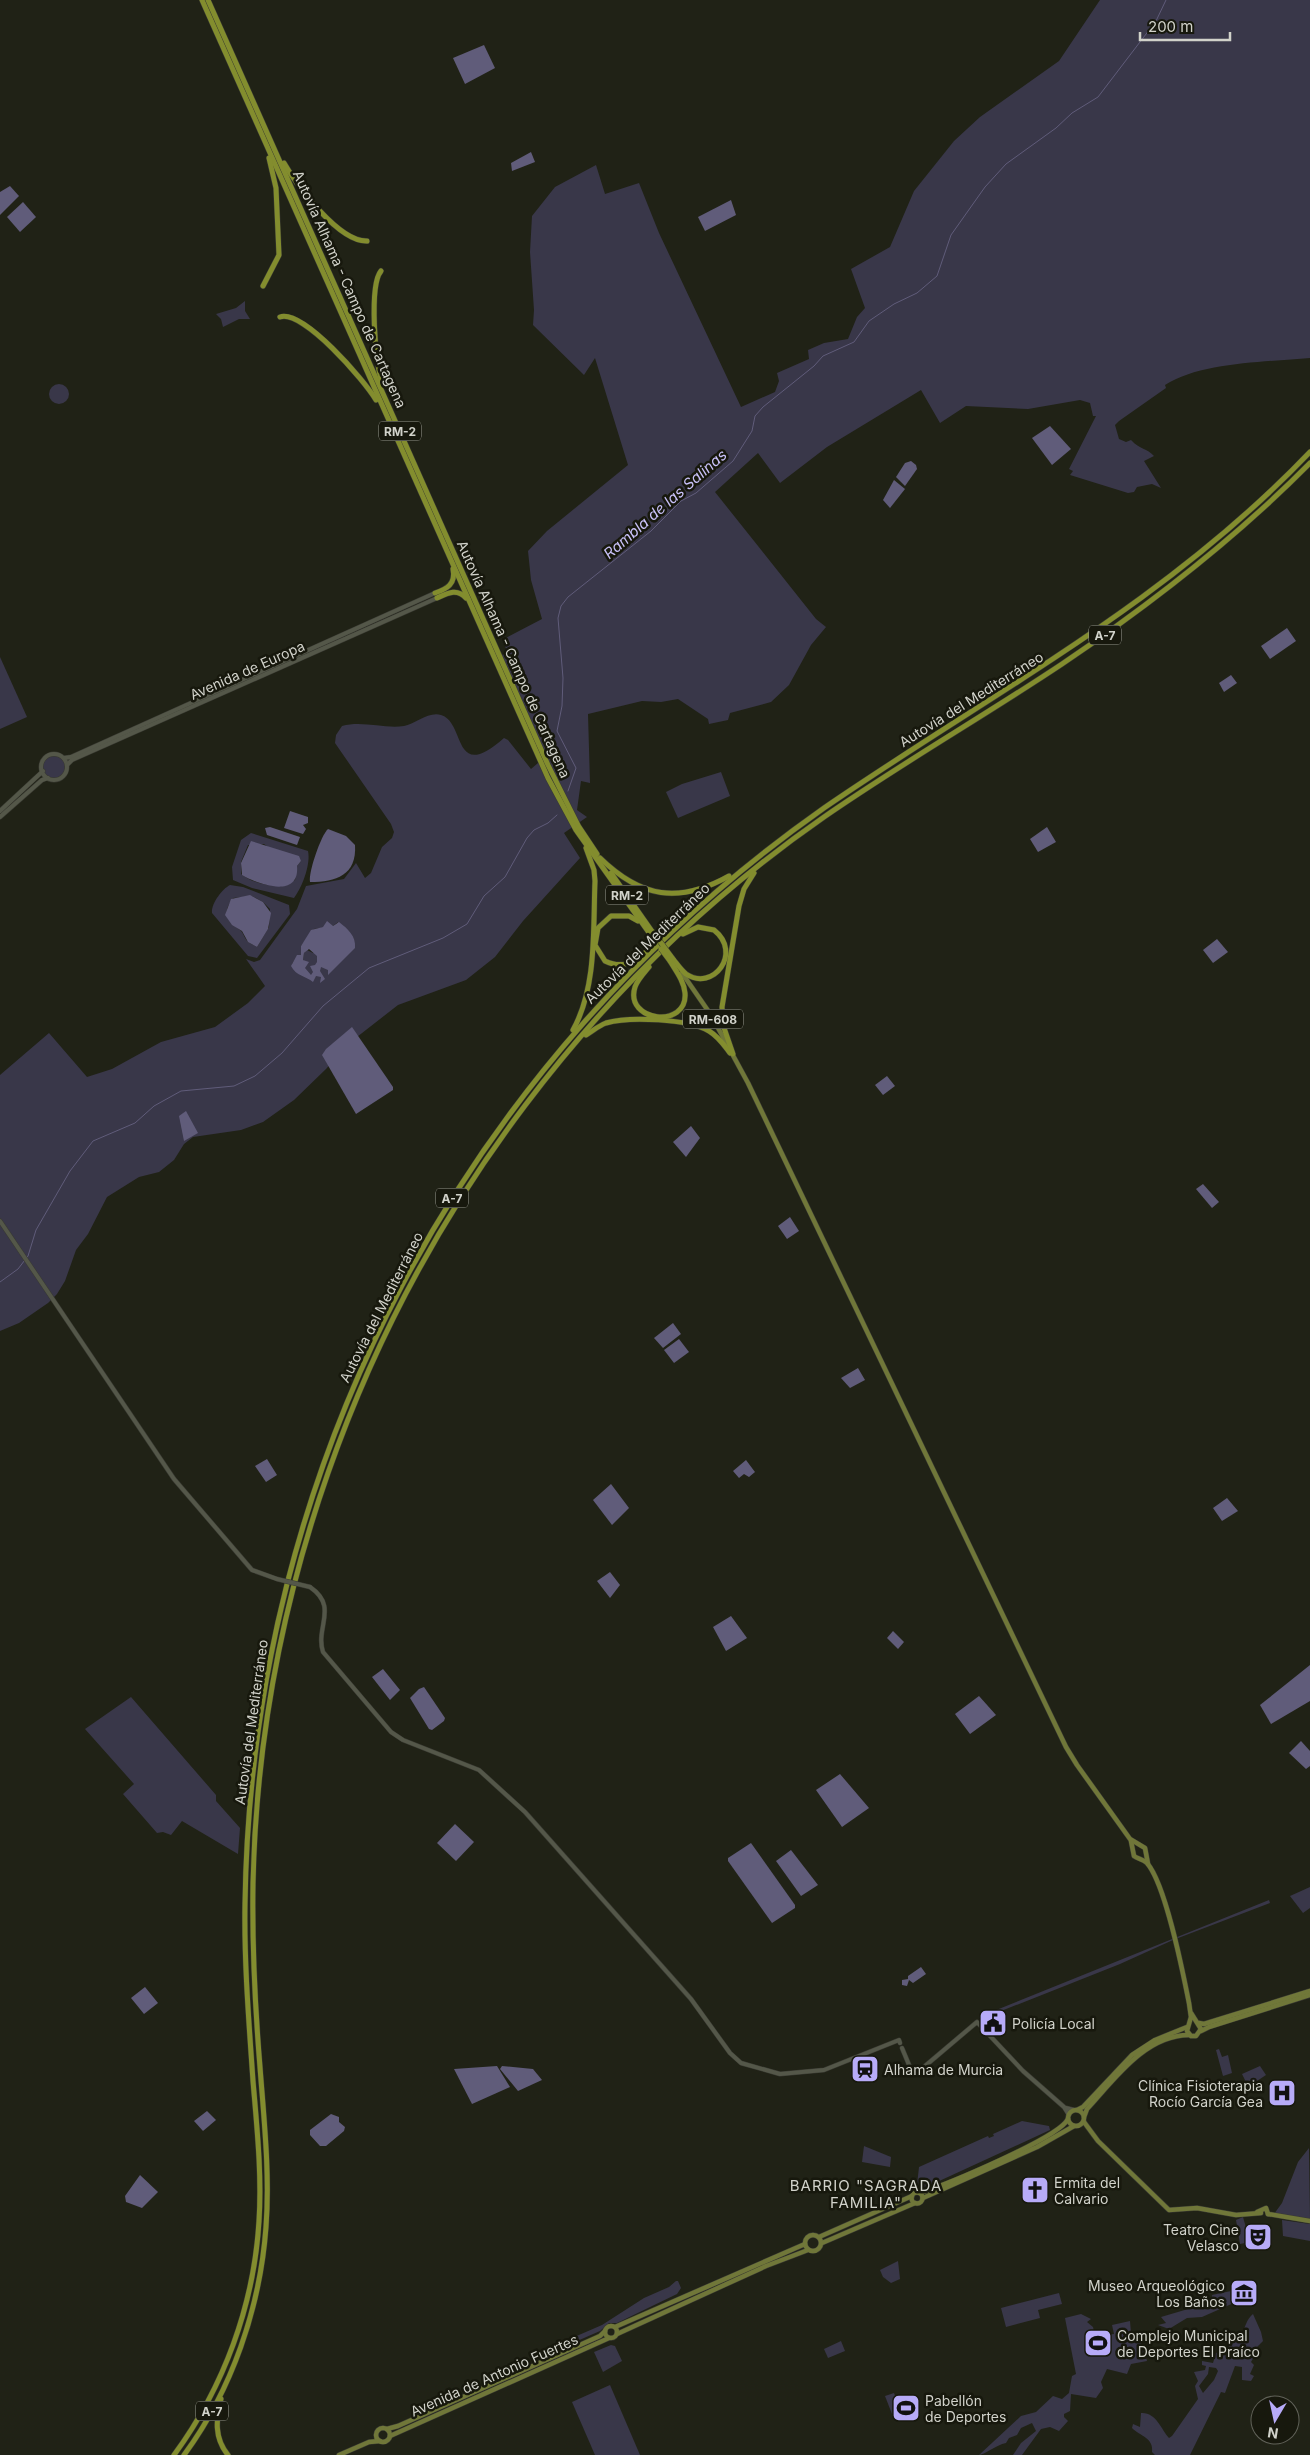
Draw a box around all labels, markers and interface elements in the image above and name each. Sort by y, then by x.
scale bar [1140,10,1230,42]
text: 200 m [1148,17,1193,36]
street label: Autovía Alhama - Campo de Cartagena [290,168,410,410]
road number: RM-2 [379,422,421,441]
water label: Rambla de las Salinas [599,445,731,563]
street label: Autovía Alhama - Campo de Cartagena [454,538,574,780]
road number: A-7 [1089,626,1121,644]
street label: Avenida de Europa [187,637,307,703]
street label: Autovía del Mediterráneo [896,648,1046,750]
street label: Autovía del Mediterráneo [581,879,713,1007]
road number: RM-2 [606,886,648,904]
road number: RM-608 [683,1010,743,1028]
road number: A-7 [436,1188,468,1208]
street label: Autovía del Mediterráneo [336,1229,426,1385]
street label: Autovía del Mediterráneo [231,1638,271,1806]
public building icon: Policía Local [978,2008,1008,2038]
place label: Policía Local [1012,2015,1095,2032]
station icon: Alhama de Murcia [850,2054,880,2084]
place label: Alhama de Murcia [884,2061,1003,2078]
place label: Clínica Fisioterapia Rocío García Gea [1138,2077,1263,2110]
hospital icon: Clínica Fisioterapia Rocío García Gea [1267,2078,1297,2108]
place label: Ermita del Calvario [1054,2174,1120,2207]
church icon: Ermita del Calvario [1020,2175,1050,2205]
district label: BARRIO "SAGRADA FAMILIA" [790,2176,942,2212]
place label: Teatro Cine Velasco [1163,2221,1239,2254]
theatre icon: Teatro Cine Velasco [1243,2222,1273,2252]
place label: Museo Arqueológico Los Baños [1088,2277,1225,2310]
museum icon: Museo Arqueológico Los Baños [1229,2278,1259,2308]
place label: Complejo Municipal de Deportes El Praíco [1117,2327,1260,2360]
sports icon: Complejo Municipal de Deportes El Praíco [1083,2328,1113,2358]
street label: Avenida de Antonio Fuertes [408,2330,580,2420]
place label: Pabellón de Deportes [925,2392,1006,2425]
sports icon: Pabellón de Deportes [891,2393,921,2423]
north arrow [1250,2395,1300,2445]
road number: A-7 [196,2402,228,2420]
text: N [1266,2424,1279,2443]

